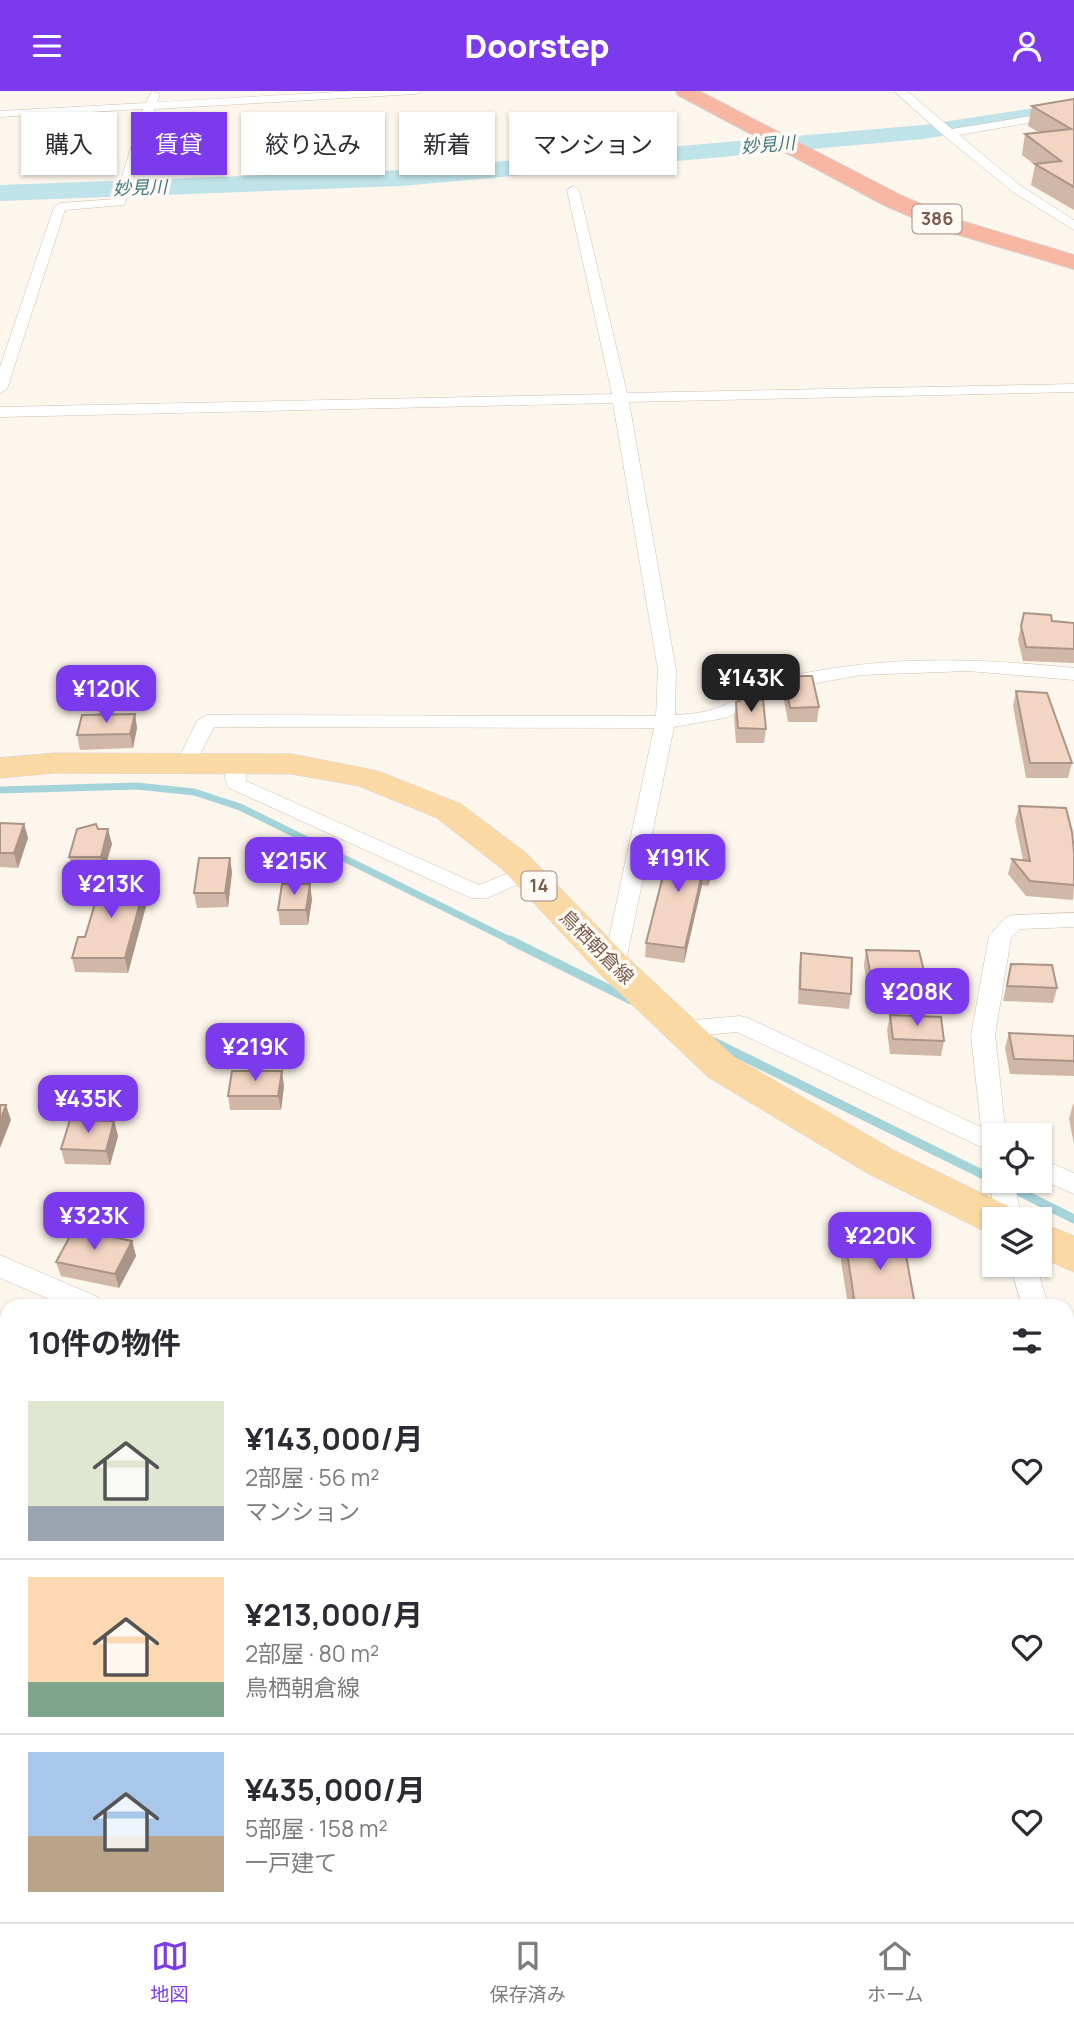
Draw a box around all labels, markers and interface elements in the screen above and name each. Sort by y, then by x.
text: Doorstep [464,24,610,68]
icon: menu [28,27,66,65]
icon: person [1008,27,1046,65]
chip: 購入 [21,112,117,175]
chip: 賃貸 [131,112,227,175]
chip: 絞り込み [241,112,385,175]
chip: 新着 [399,112,495,175]
chip: マンション [509,112,677,175]
water label: 妙見川 [740,130,798,158]
water label: 妙見川 [113,174,169,200]
road number: 386 [912,204,962,233]
pin: ¥143K [702,655,800,714]
text: ¥143K [718,661,784,693]
pin: ¥120K [57,665,155,725]
text: ¥120K [72,672,140,704]
pin: ¥191K [629,835,727,894]
pin: ¥215K [245,837,343,897]
text: ¥191K [646,841,710,873]
text: ¥215K [261,844,327,876]
pin: ¥213K [62,861,160,920]
text: ¥213K [78,867,144,899]
road number: 14 [522,871,556,901]
street label: 鳥栖朝倉線 [554,904,640,990]
pin: ¥208K [868,969,966,1028]
text: ¥208K [881,975,953,1007]
pin: ¥219K [206,1023,304,1083]
text: ¥219K [221,1030,289,1062]
pin: ¥435K [39,1075,137,1135]
text: ¥435K [54,1082,122,1114]
map controls [982,1123,1052,1277]
button: locate [982,1123,1052,1193]
pin: ¥323K [45,1193,143,1252]
text: ¥323K [59,1199,129,1231]
button: layers [982,1207,1052,1277]
pin: ¥220K [831,1213,929,1272]
text: ¥220K [844,1219,916,1251]
text: 10件の物件 [28,1322,181,1363]
icon: filters [1008,1322,1046,1360]
text: ¥143,000/月 [245,1418,424,1459]
icon: home [84,1429,168,1513]
icon: heart [1008,1452,1046,1490]
text: 2部屋 · 56 m² [245,1461,379,1493]
text: マンション [245,1495,360,1527]
text: ¥213,000/月 [245,1594,423,1635]
icon: home [84,1605,168,1689]
icon: heart [1008,1628,1046,1666]
text: 2部屋 · 80 m² [245,1637,379,1669]
text: 鳥栖朝倉線 [245,1671,360,1703]
text: ¥435,000/月 [245,1769,426,1810]
icon: home [84,1780,168,1864]
icon: heart [1008,1803,1046,1841]
text: 5部屋 · 158 m² [245,1812,388,1844]
text: 一戸建て [245,1846,337,1878]
tab: 地図 [151,1937,189,2007]
tab: 保存済み [490,1937,566,2007]
tab: ホーム [867,1937,923,2007]

